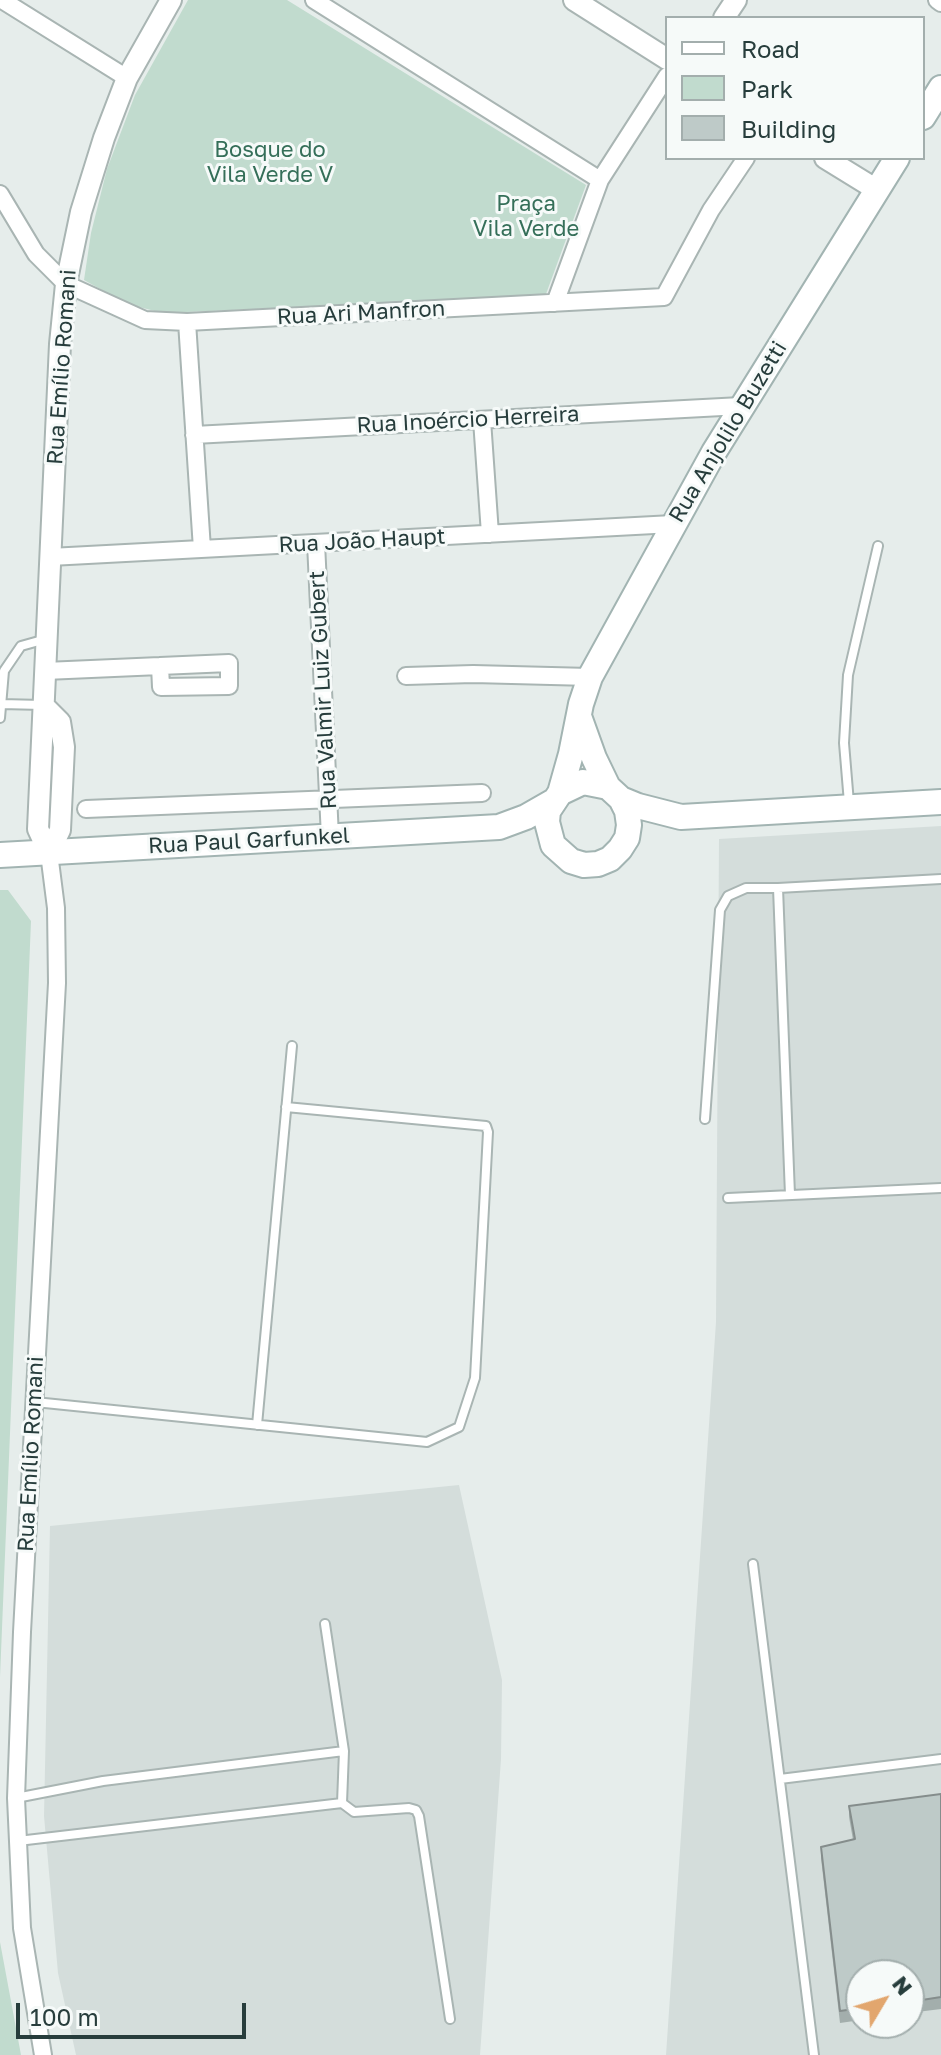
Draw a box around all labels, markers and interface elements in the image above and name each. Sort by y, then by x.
legend [665,16,925,160]
text: Road [741,34,800,63]
text: Park [741,74,793,103]
text: Building [741,114,836,143]
park label: Bosque do Vila Verde V [207,137,333,188]
park label: Praça Vila Verde [473,191,579,242]
street label: Rua Emílio Romani [42,268,82,466]
street label: Rua Ari Manfron [276,295,446,331]
street label: Rua Anjolilo Buzetti [663,337,793,527]
street label: Rua Inoércio Herreira [356,401,580,439]
street label: Rua João Haupt [278,523,446,559]
street label: Rua Valmir Luiz Gubert [304,570,342,810]
street label: Rua Paul Garfunkel [148,823,350,859]
street label: Rua Emílio Romani [13,1355,49,1553]
north arrow [845,1959,925,2039]
text: N [887,1970,919,2000]
scale bar [20,1987,250,2037]
text: 100 m [30,2002,99,2031]

